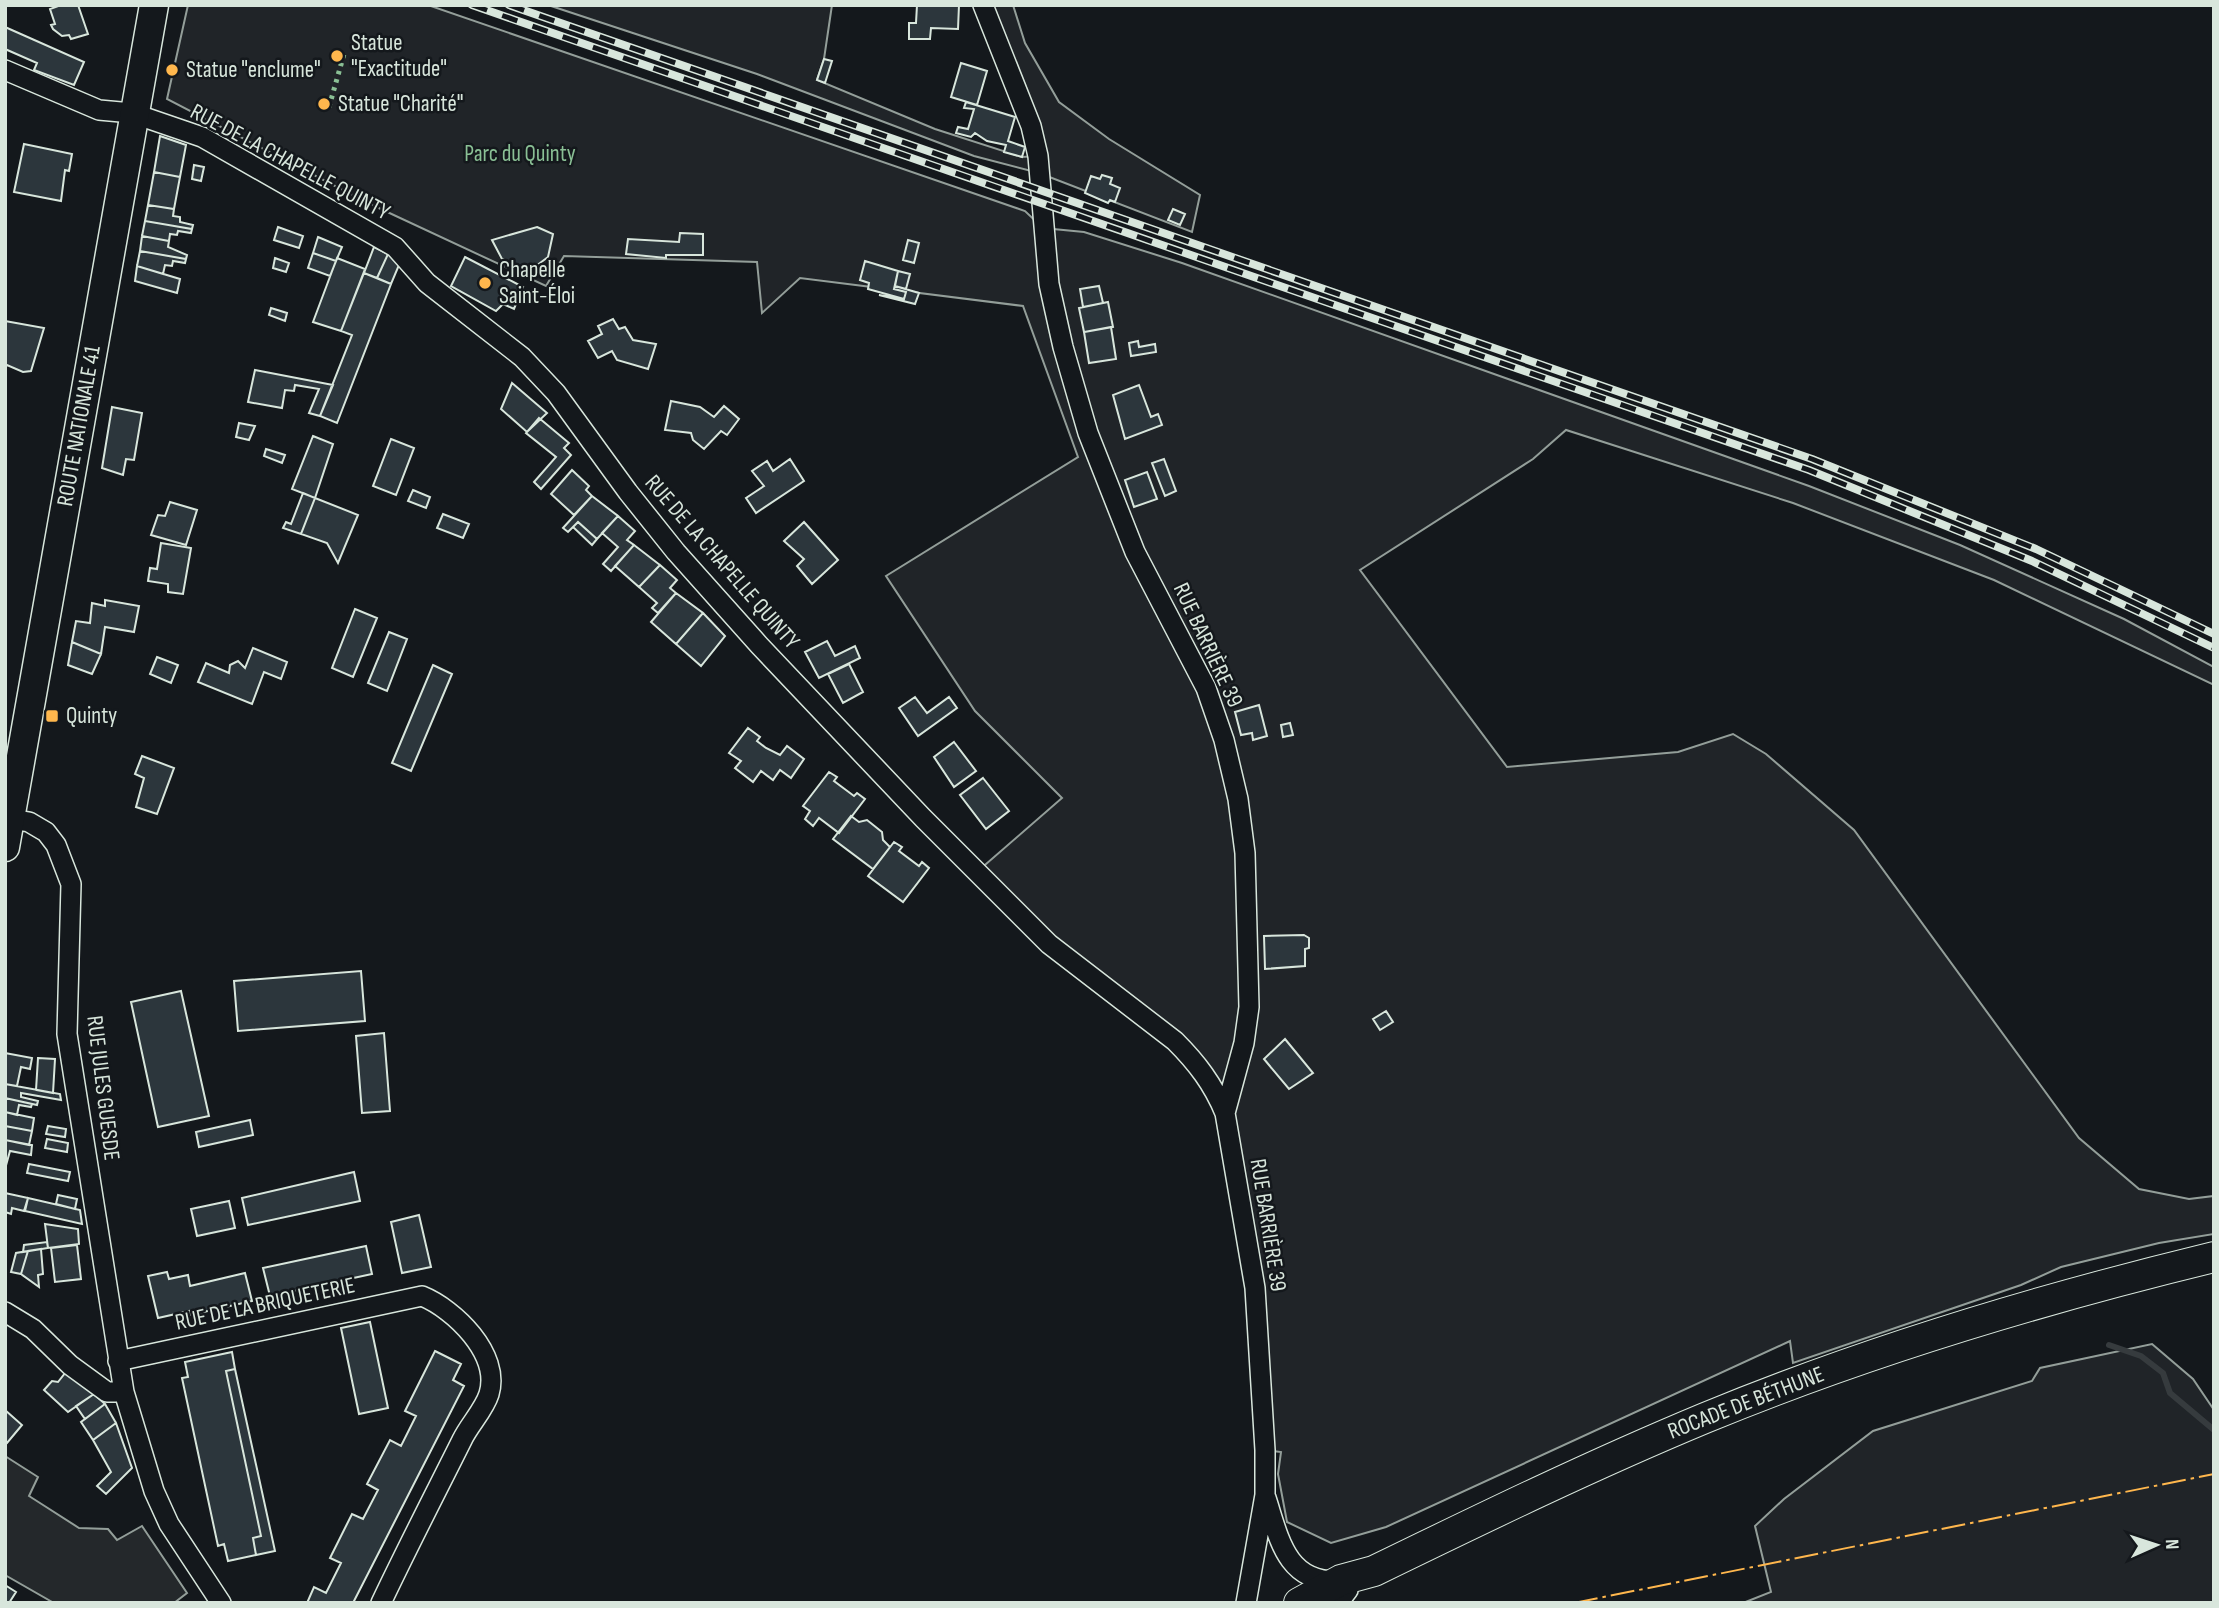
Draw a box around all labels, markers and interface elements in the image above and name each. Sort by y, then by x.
place label: Statue "Exactitude" [351,29,447,83]
marker: Statue "Exactitude" [329,48,345,64]
place label: Statue "enclume" [186,56,321,84]
marker: Statue "enclume" [164,62,180,78]
place label: Statue "Charité" [338,90,463,118]
marker: Statue "Charité" [316,96,332,112]
street label: RUE DE LA CHAPELLE QUINTY [186,98,395,227]
park label: Parc du Quinty [464,140,576,168]
place label: Chapelle Saint-Éloi [499,256,575,310]
marker: Chapelle Saint-Éloi [477,275,493,291]
street label: ROUTE NATIONALE 41 [51,344,107,508]
street label: RUE DE LA CHAPELLE QUINTY [639,469,806,655]
street label: RUE BARRIÈRE 39 [1167,578,1249,712]
place label: Quinty [66,702,117,730]
marker: Quinty [44,708,60,724]
street label: RUE JULES GUESDE [80,1014,126,1162]
street label: RUE BARRIÈRE 39 [1244,1157,1292,1293]
street label: RUE DE LA BRIQUETERIE [173,1271,357,1337]
street label: ROCADE DE BÉTHUNE [1664,1360,1828,1446]
north arrow [2121,1510,2191,1580]
text: N [2160,1539,2183,1550]

